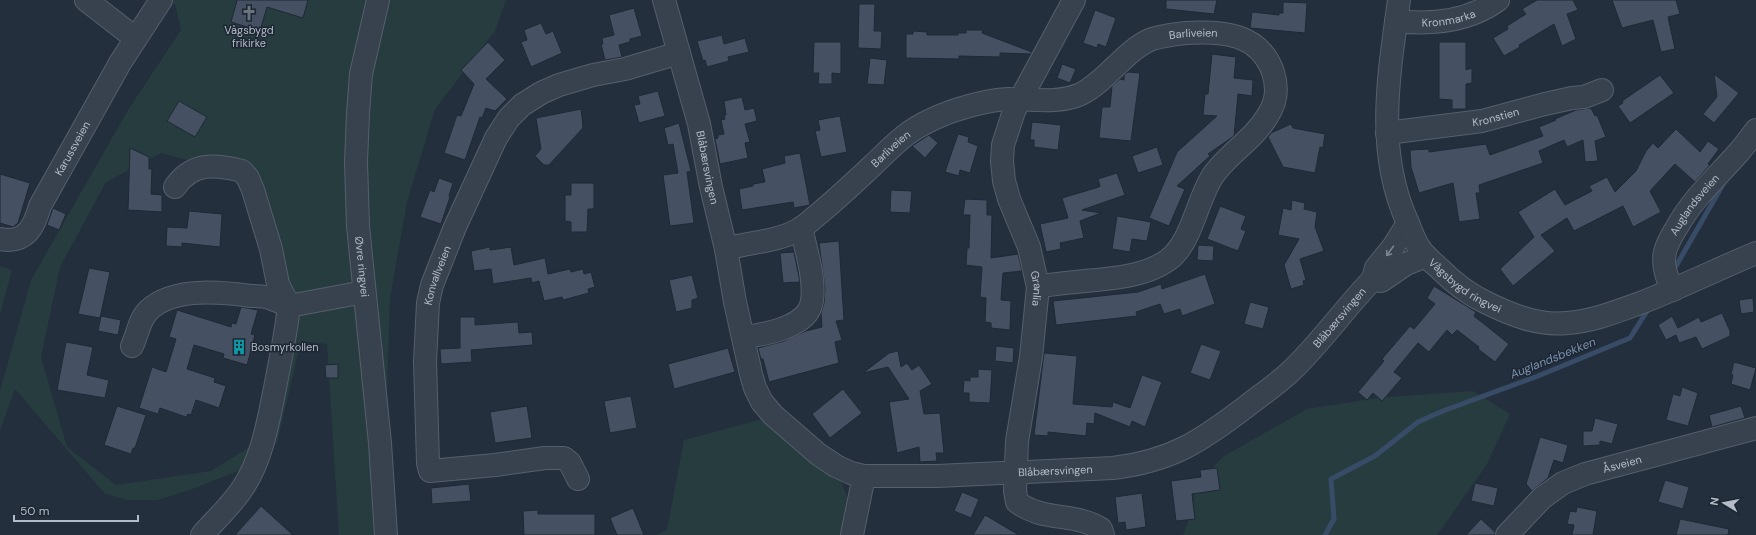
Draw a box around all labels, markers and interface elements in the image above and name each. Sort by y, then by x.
church icon: Vågsbygd frikirke [240,4,258,22]
street label: Kronmarka [1422,6,1478,30]
place label: Vågsbygd frikirke [224,23,274,50]
street label: Barliveien [1168,25,1218,42]
street label: Kronstien [1471,104,1521,129]
street label: Karussveien [51,119,93,178]
street label: Barliveien [868,127,913,170]
street label: Blåbærsvingen [693,129,722,205]
street label: Auglandsveien [1667,171,1722,238]
street label: Øvre ringvei [352,236,372,298]
street label: Konvallveien [421,244,454,306]
one-way arrow [1385,246,1394,257]
street label: Vågsbygd ringvei [1426,255,1504,316]
street label: Granlia [1028,269,1045,307]
street label: Blåbærsvingen [1310,285,1369,351]
water label: Auglandsbekken [1507,333,1598,383]
building icon: Bosmyrkollen [230,338,248,356]
place label: Bosmyrkollen [251,340,319,354]
street label: Åsveien [1601,452,1643,476]
street label: Blåbærsvingen [1018,462,1093,479]
north arrow [1704,483,1744,523]
text: N [1707,496,1722,506]
scale bar [14,497,138,523]
text: 50 m [20,503,49,519]

